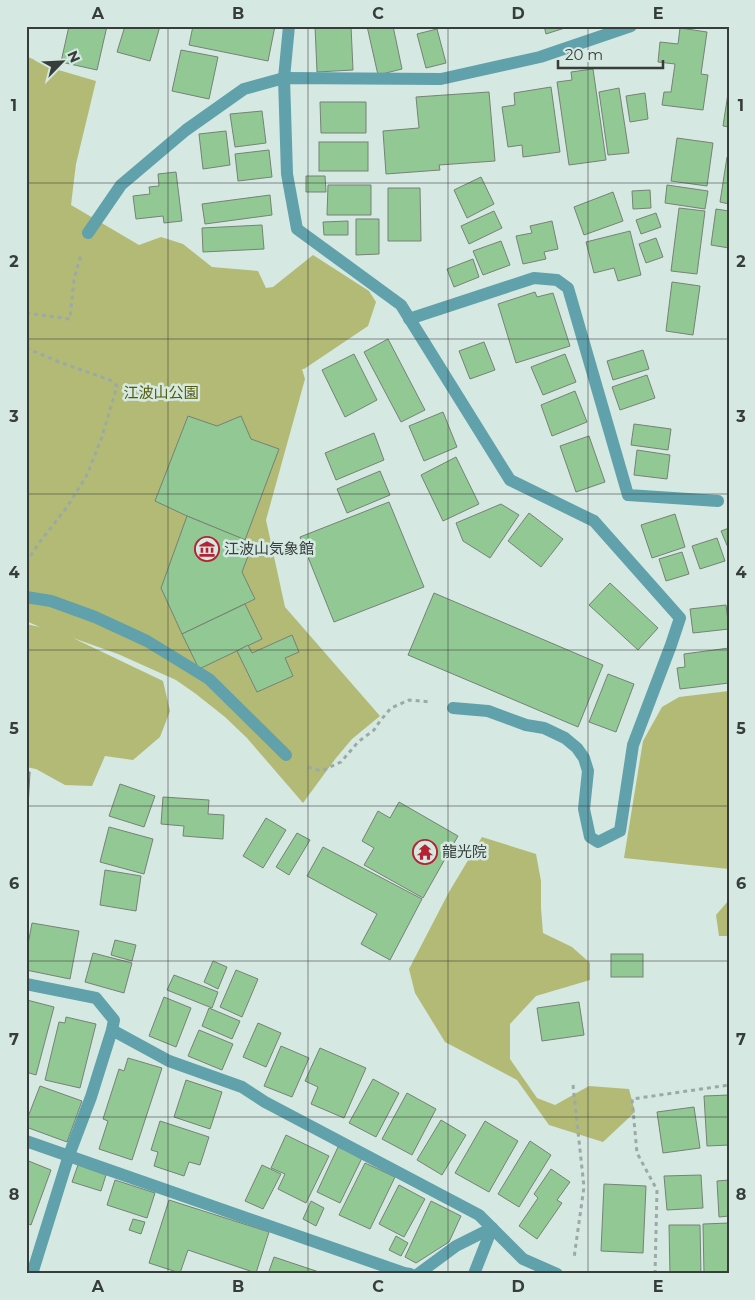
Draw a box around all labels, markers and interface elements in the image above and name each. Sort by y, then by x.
text: A [91,4,105,23]
text: B [232,4,244,23]
text: C [372,4,384,23]
text: D [511,4,525,23]
text: E [653,4,663,23]
north arrow [38,38,88,88]
scale bar [558,38,662,70]
text: 20 m [565,45,603,64]
text: N [63,48,84,66]
text: 1 [11,96,17,115]
text: 1 [738,96,744,115]
text: 2 [9,252,19,271]
text: 2 [736,252,746,271]
park label: 江波山公園 [123,383,199,402]
text: 3 [8,407,19,426]
text: 3 [735,407,746,426]
museum icon: 江波山気象館 [194,536,220,562]
place label: 江波山気象館 [224,539,314,558]
text: 4 [8,563,20,582]
text: 4 [735,563,747,582]
text: 5 [9,719,19,738]
text: 5 [736,719,746,738]
temple icon: 龍光院 [412,839,438,865]
place label: 龍光院 [442,842,487,861]
text: 6 [9,874,19,893]
text: 6 [736,874,746,893]
text: 7 [9,1030,19,1049]
text: 7 [736,1030,746,1049]
text: 8 [9,1185,19,1204]
text: 8 [736,1185,746,1204]
text: A [91,1277,105,1296]
text: B [232,1277,244,1296]
text: C [372,1277,384,1296]
text: D [511,1277,525,1296]
text: E [653,1277,663,1296]

